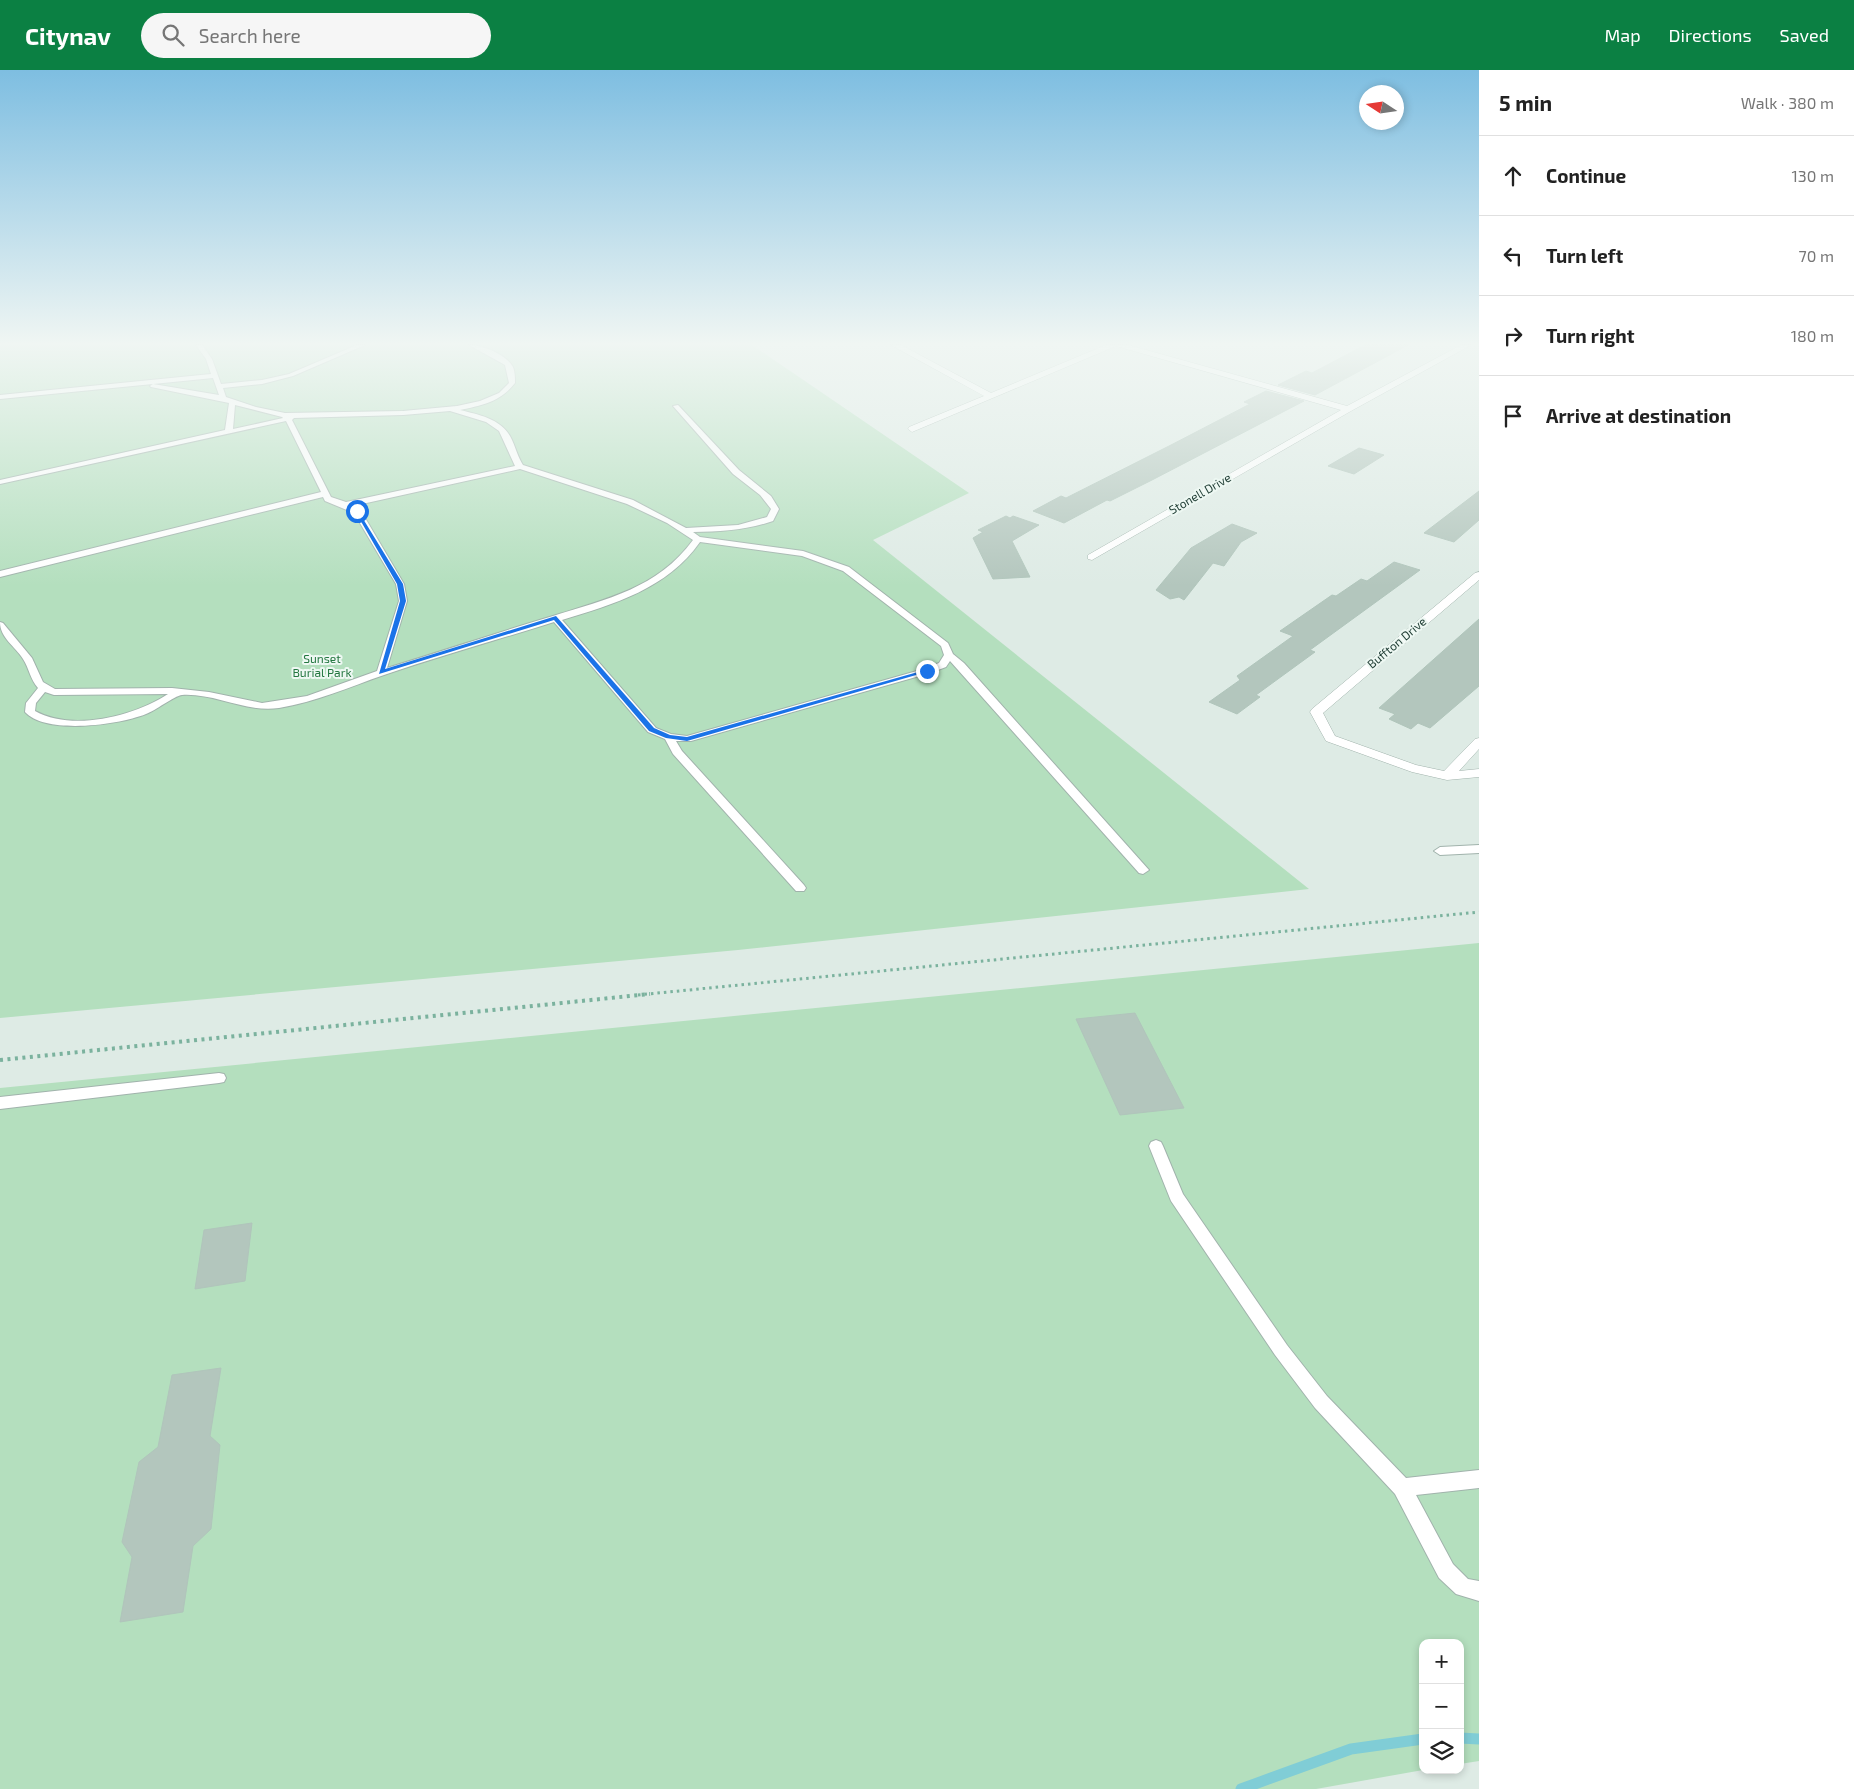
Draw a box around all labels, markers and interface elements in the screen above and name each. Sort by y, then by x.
search box [141,13,491,58]
text: Citynav [25,21,111,50]
icon: search [159,21,187,49]
text: Search here [199,24,301,47]
text: Map [1604,24,1641,46]
text: Directions [1669,24,1752,46]
text: Saved [1780,24,1829,46]
north arrow [1359,85,1404,130]
text: 5 min [1499,90,1552,115]
text: Walk · 380 m [1741,93,1834,112]
icon: ahead [1499,162,1527,190]
text: Continue [1546,164,1626,187]
text: 130 m [1792,166,1834,185]
icon: left [1499,242,1527,270]
text: Turn left [1546,244,1623,267]
text: 70 m [1799,246,1834,265]
icon: right [1499,322,1527,350]
text: Turn right [1546,324,1634,347]
text: 180 m [1791,326,1834,345]
icon: arrive [1499,402,1527,430]
text: Arrive at destination [1546,404,1731,427]
street label: Stonell Drive [1166,470,1233,517]
route start [346,500,369,523]
street label: Buffton Drive [1364,614,1429,671]
park label: Sunset Burial Park [292,651,352,679]
route end [916,660,939,683]
map controls [1419,1639,1464,1774]
button: + [1419,1639,1464,1684]
button: − [1419,1684,1464,1729]
button: layers [1419,1729,1464,1774]

